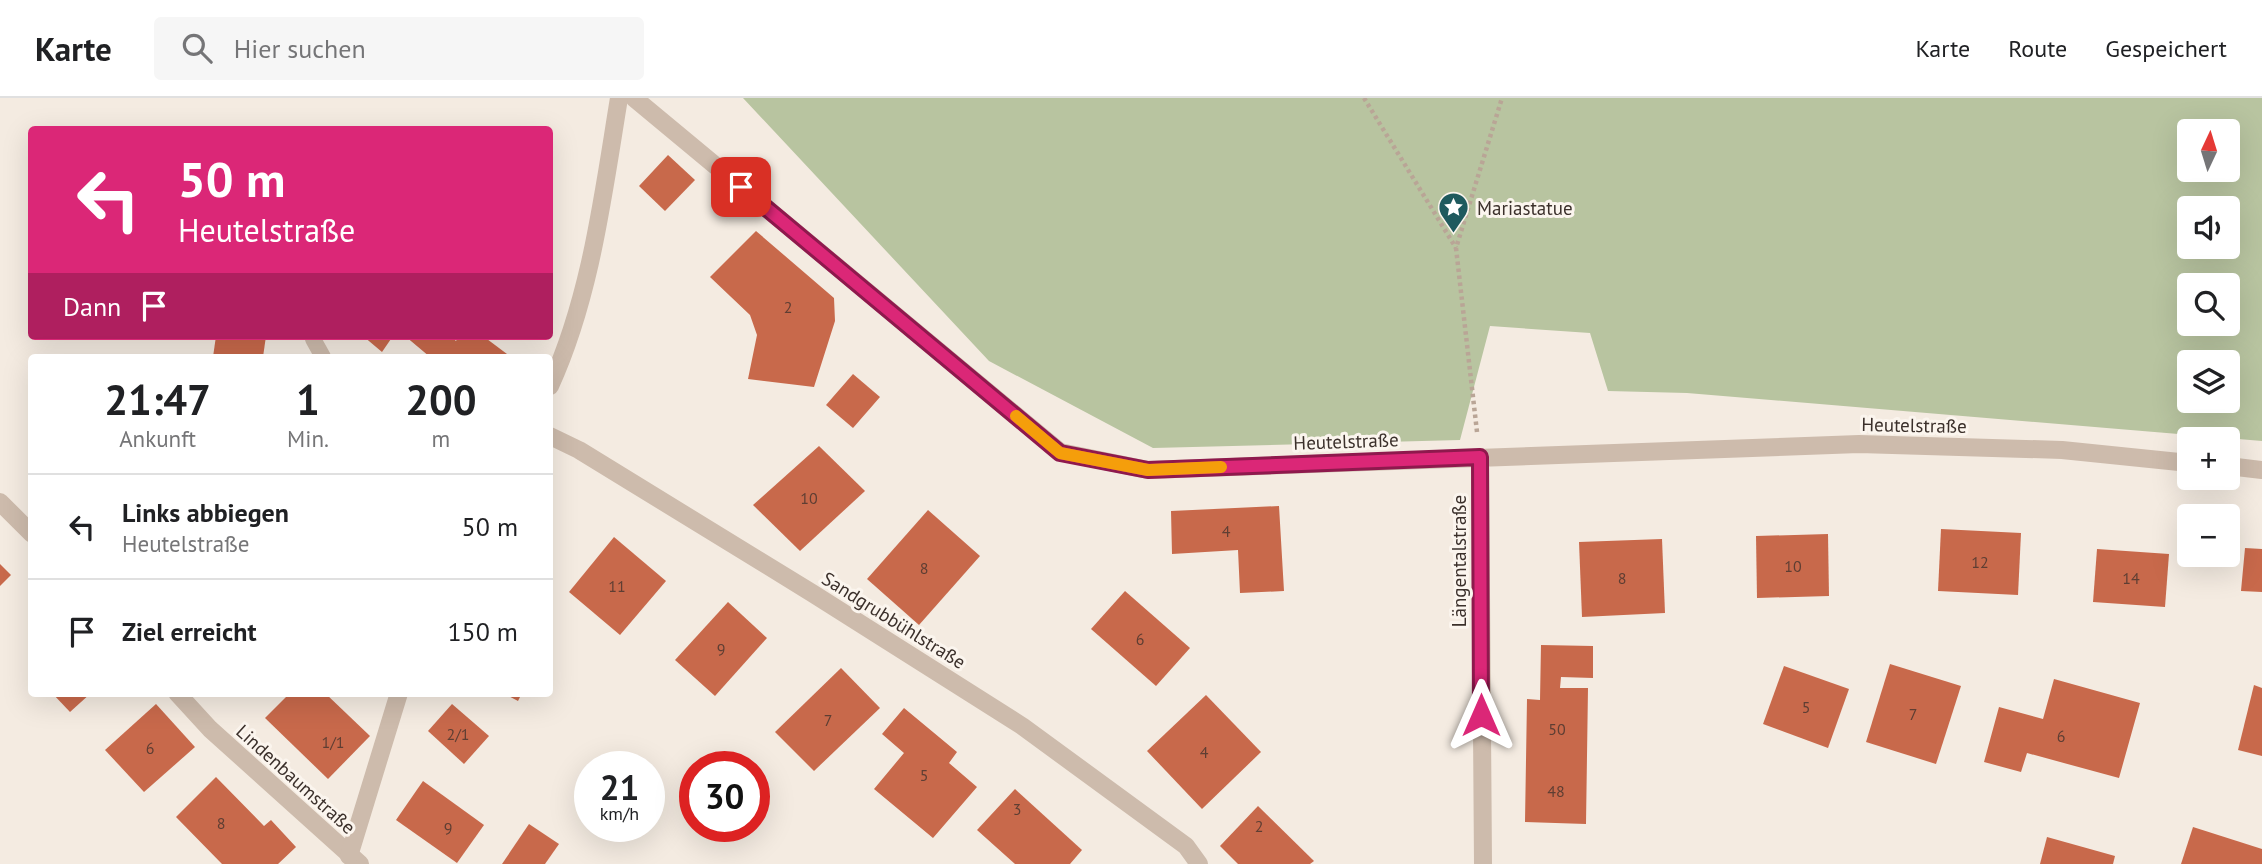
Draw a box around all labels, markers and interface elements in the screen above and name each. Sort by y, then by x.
search box [154,17,644,80]
text: Karte [35,27,112,70]
icon: search [178,29,216,67]
text: Hier suchen [234,32,366,65]
text: Karte [1915,33,1970,64]
text: Route [2008,33,2067,64]
text: Gespeichert [2105,33,2227,64]
north arrow [2177,119,2240,182]
map controls [2177,119,2240,567]
text: 50 m [178,147,285,211]
icon: left [63,154,154,245]
pin [711,157,771,217]
icon: arrive [722,168,760,206]
place icon: Mariastatue [1437,191,1471,235]
place label: Mariastatue [1477,196,1573,220]
button: sound [2177,196,2240,259]
text: Heutelstraße [178,209,355,251]
button: search [2177,273,2240,336]
icon: arrive [135,287,173,325]
text: Dann [63,290,121,323]
house number: 2 [784,297,792,317]
button: layers [2177,350,2240,413]
text: 21:47 [104,372,211,427]
text: 1 [296,372,320,427]
text: 200 [405,372,477,427]
street label: Heutelstraße [1861,412,1967,438]
text: Ankunft [119,424,196,453]
text: Min. [287,424,329,453]
text: m [432,424,450,453]
street label: Heutelstraße [1293,427,1399,455]
button: + [2177,427,2240,490]
house number: 10 [800,488,818,508]
street label: Längentalstraße [1447,495,1471,627]
text: Links abbiegen [122,496,289,529]
button: − [2177,504,2240,567]
icon: left [63,508,101,546]
text: 50 m [462,510,518,543]
house number: 4 [1222,521,1231,541]
text: Heutelstraße [122,529,250,558]
house number: 12 [1971,552,1989,572]
house number: 10 [1784,556,1802,576]
house number: 8 [920,558,928,578]
street label: Sandgrubbühlstraße [818,566,970,674]
house number: 8 [1618,568,1626,588]
house number: 14 [2122,568,2140,588]
house number: 11 [608,576,626,596]
icon: arrive [63,613,101,651]
text: Ziel erreicht [122,615,257,648]
text: 150 m [447,615,518,648]
house number: 6 [1136,629,1144,649]
house number: 9 [717,639,725,659]
position arrow [1444,678,1518,752]
house number: 5 [1802,697,1810,717]
house number: 7 [1909,704,1917,724]
house number: 7 [824,710,832,730]
street label: Lindenbaumstraße [231,719,361,839]
house number: 50 [1548,719,1566,739]
house number: 2/1 [446,724,470,744]
house number: 6 [2057,726,2065,746]
house number: 1/1 [321,732,345,752]
house number: 6 [146,738,154,758]
house number: 4 [1200,742,1209,762]
speed limit sign: 30 [679,751,770,842]
text: 21 [600,764,639,810]
house number: 5 [920,765,928,785]
house number: 48 [1547,781,1565,801]
house number: 3 [1013,799,1021,819]
text: km/h [600,802,639,825]
house number: 8 [217,813,225,833]
house number: 2 [1255,816,1263,836]
house number: 9 [444,818,452,838]

